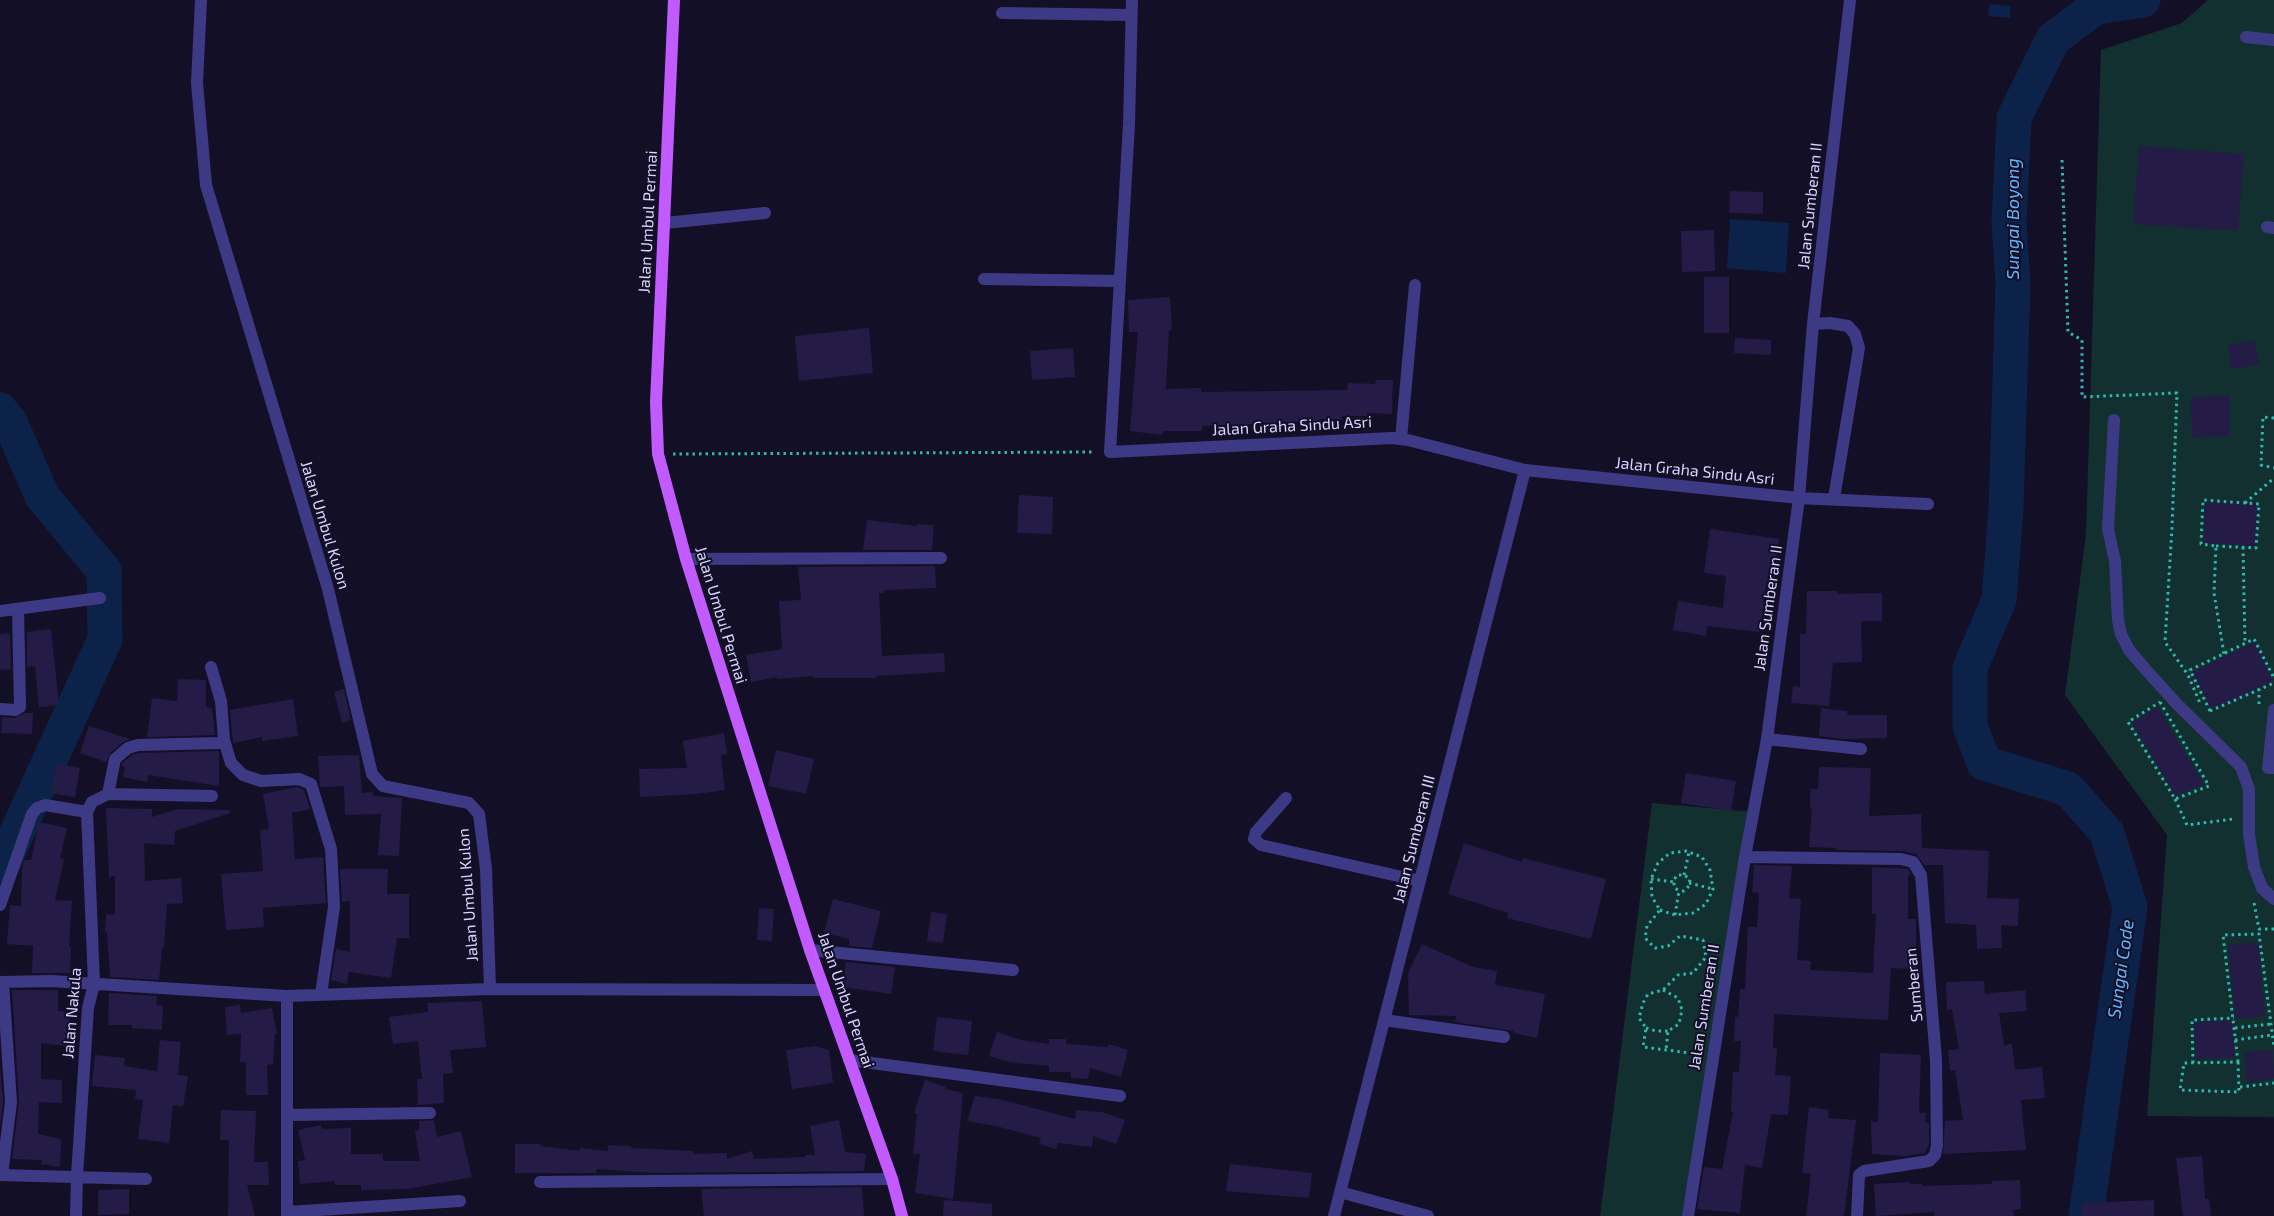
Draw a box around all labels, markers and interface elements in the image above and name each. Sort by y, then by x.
street label: Jalan Sumberan II [1794,142,1826,270]
street label: Jalan Umbul Permai [635,150,661,294]
water label: Sungai Boyong [2002,158,2024,280]
street label: Jalan Graha Sindu Asri [1212,412,1372,440]
street label: Jalan Graha Sindu Asri [1614,453,1776,489]
street label: Jalan Umbul Kulon [296,458,354,592]
street label: Jalan Umbul Permai [691,544,751,686]
street label: Jalan Sumberan II [1750,544,1786,672]
street label: Jalan Sumberan III [1389,773,1439,905]
street label: Jalan Umbul Kulon [454,828,482,962]
water label: Sungai Code [2103,918,2139,1020]
street label: Jalan Umbul Permai [814,929,878,1071]
street label: Jalan Sumberan II [1685,943,1723,1071]
street label: Sumberan [1901,947,1927,1023]
street label: Jalan Nakula [58,967,86,1059]

